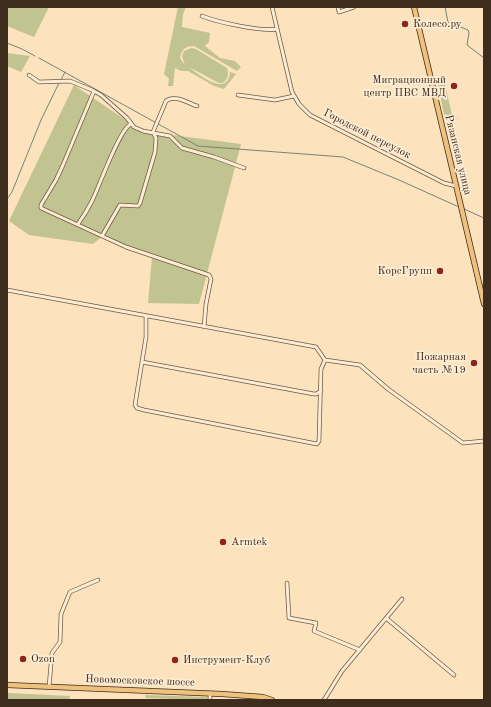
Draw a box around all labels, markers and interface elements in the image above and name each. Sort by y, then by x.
place label: Колесо.ру [413,17,462,31]
marker: Колесо.ру [400,19,410,29]
place label: Миграционный центр ПВС МВД [364,73,446,99]
marker: Миграционный центр ПВС МВД [449,81,459,91]
street label: Городской переулок [321,106,413,162]
street label: Рязанская улица [442,114,474,196]
place label: КорсГрупп [378,264,432,278]
marker: КорсГрупп [435,266,445,276]
place label: Пожарная часть №19 [412,350,466,376]
marker: Пожарная часть №19 [469,358,479,368]
place label: Armtek [231,535,267,549]
marker: Armtek [218,537,228,547]
place label: Ozon [31,652,55,666]
place label: Инструмент-Клуб [183,653,270,667]
marker: Ozon [18,654,28,664]
marker: Инструмент-Клуб [170,655,180,665]
street label: Новомосковское шоссе [85,672,195,690]

